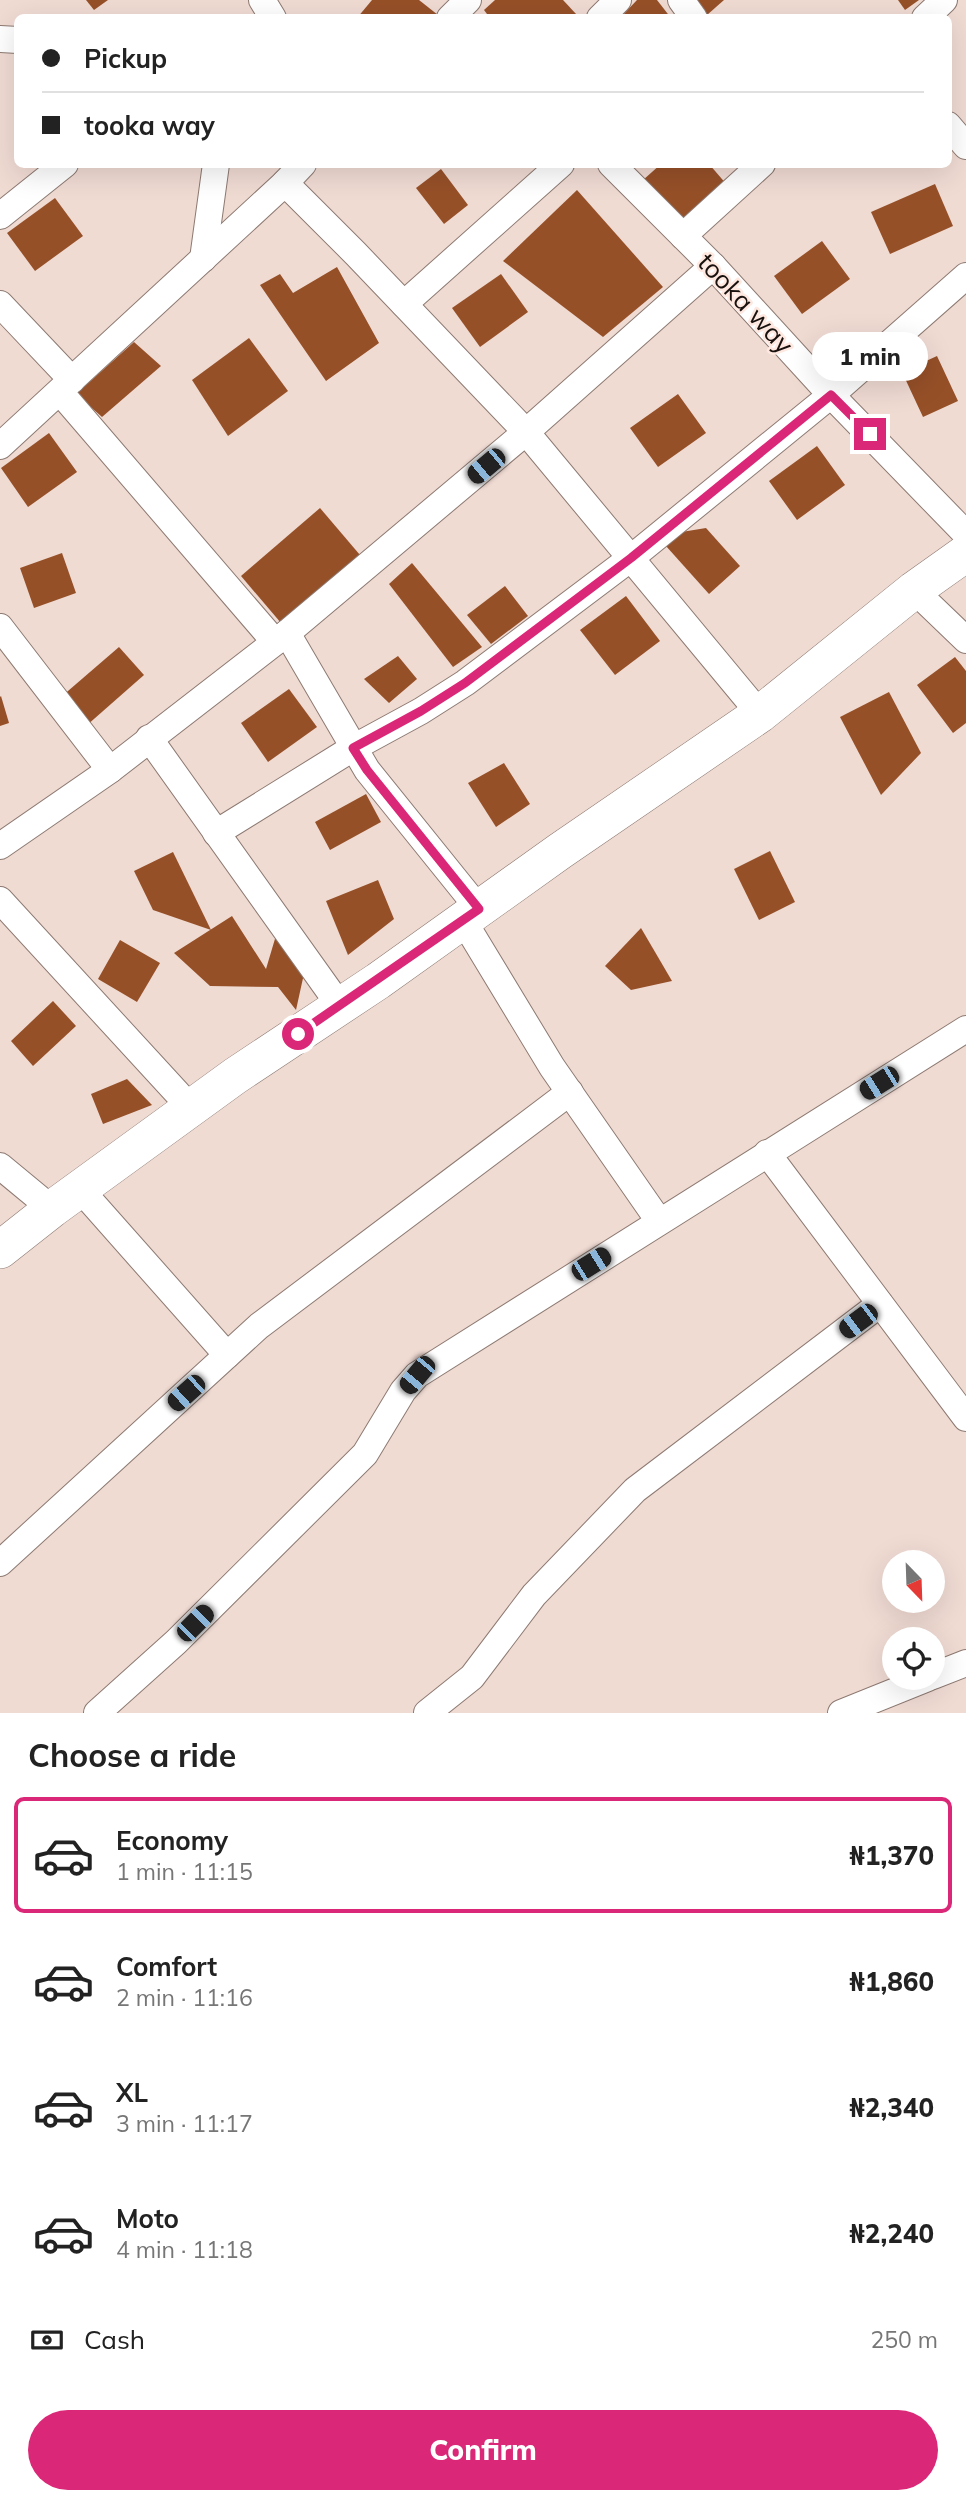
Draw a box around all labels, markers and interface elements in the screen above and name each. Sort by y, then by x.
text: Pickup [84,42,167,75]
text: tooka way [84,109,215,142]
street label: tooka way [691,246,801,360]
callout: 1 min [812,332,928,382]
text: 1 min [839,342,901,371]
route end [854,418,886,450]
car [464,444,509,488]
route start [282,1018,314,1050]
car [856,1063,903,1103]
car [568,1244,615,1284]
car [835,1300,882,1342]
car [396,1352,439,1398]
car [164,1371,209,1415]
north arrow [882,1550,945,1614]
map controls [882,1550,945,1690]
car [173,1601,218,1645]
button: locate [882,1627,945,1690]
text: Choose a ride [28,1735,236,1775]
icon: car [32,1824,95,1887]
text: Economy [116,1824,228,1857]
text: ₦1,370 [849,1839,934,1872]
text: 1 min · 11:15 [116,1857,253,1886]
icon: car [32,1950,95,2013]
text: Comfort [116,1950,217,1983]
text: ₦1,860 [849,1965,934,1998]
text: 2 min · 11:16 [116,1983,253,2012]
icon: car [32,2076,95,2139]
text: XL [116,2076,148,2109]
text: ₦2,340 [849,2091,934,2124]
text: 3 min · 11:17 [116,2109,253,2138]
icon: car [32,2202,95,2265]
text: Moto [116,2202,179,2235]
text: ₦2,240 [849,2217,934,2250]
text: 4 min · 11:18 [116,2235,253,2264]
icon: cash [28,2321,66,2359]
text: Cash [84,2323,145,2356]
text: 250 m [870,2325,938,2354]
button: Confirm [28,2410,938,2490]

